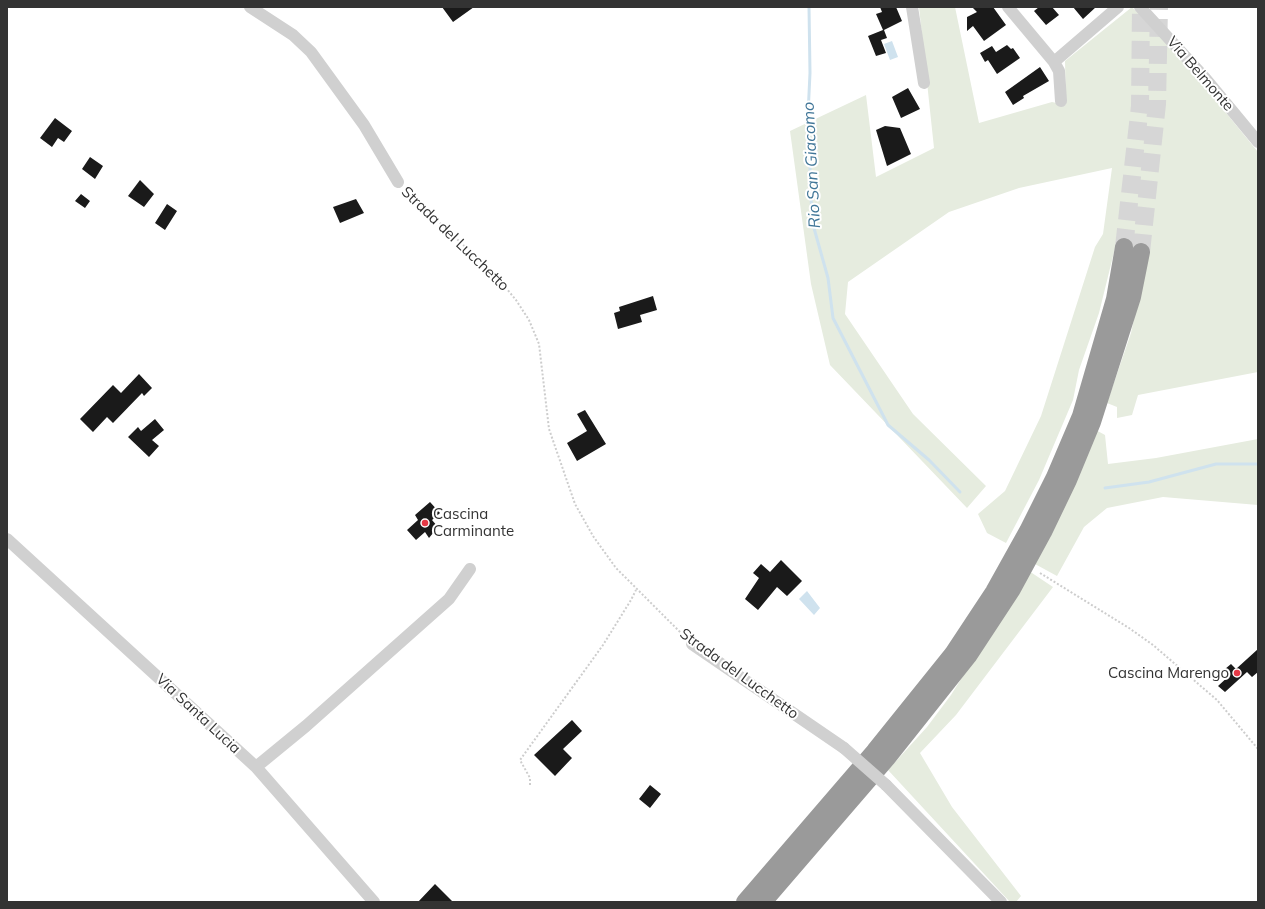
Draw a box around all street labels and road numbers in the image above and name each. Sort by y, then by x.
street label: Via Belmonte [1163,33,1237,115]
street label: Strada del Lucchetto [397,183,513,295]
street label: Strada del Lucchetto [676,625,802,723]
street label: Via Santa Lucia [152,670,244,758]

